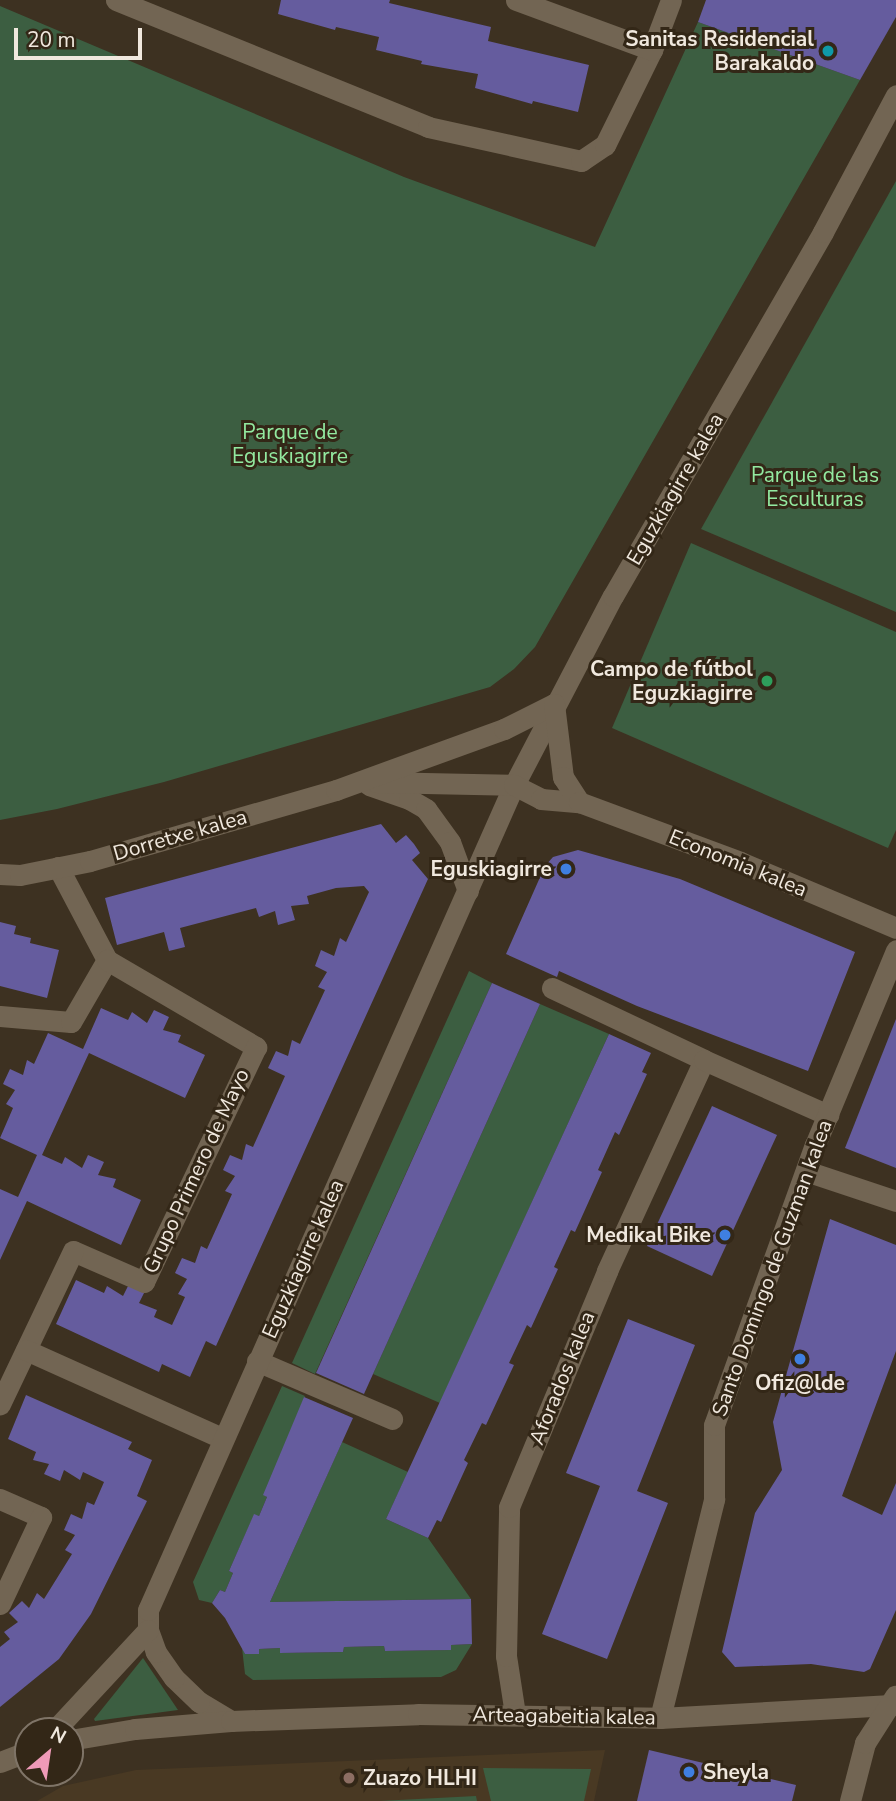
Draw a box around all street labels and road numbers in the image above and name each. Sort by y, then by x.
street label: Eguzkiagirre kalea [621,409,729,569]
street label: Dorretxe kalea [110,804,250,866]
street label: Economia kalea [665,824,811,902]
street label: Grupo Primero de Mayo [137,1065,255,1277]
street label: Santo Domingo de Guzman kalea [707,1116,837,1420]
street label: Eguzkiagirre kalea [257,1176,349,1342]
street label: Aforados kalea [524,1308,600,1448]
street label: Arteagabeitia kalea [472,1702,656,1730]

